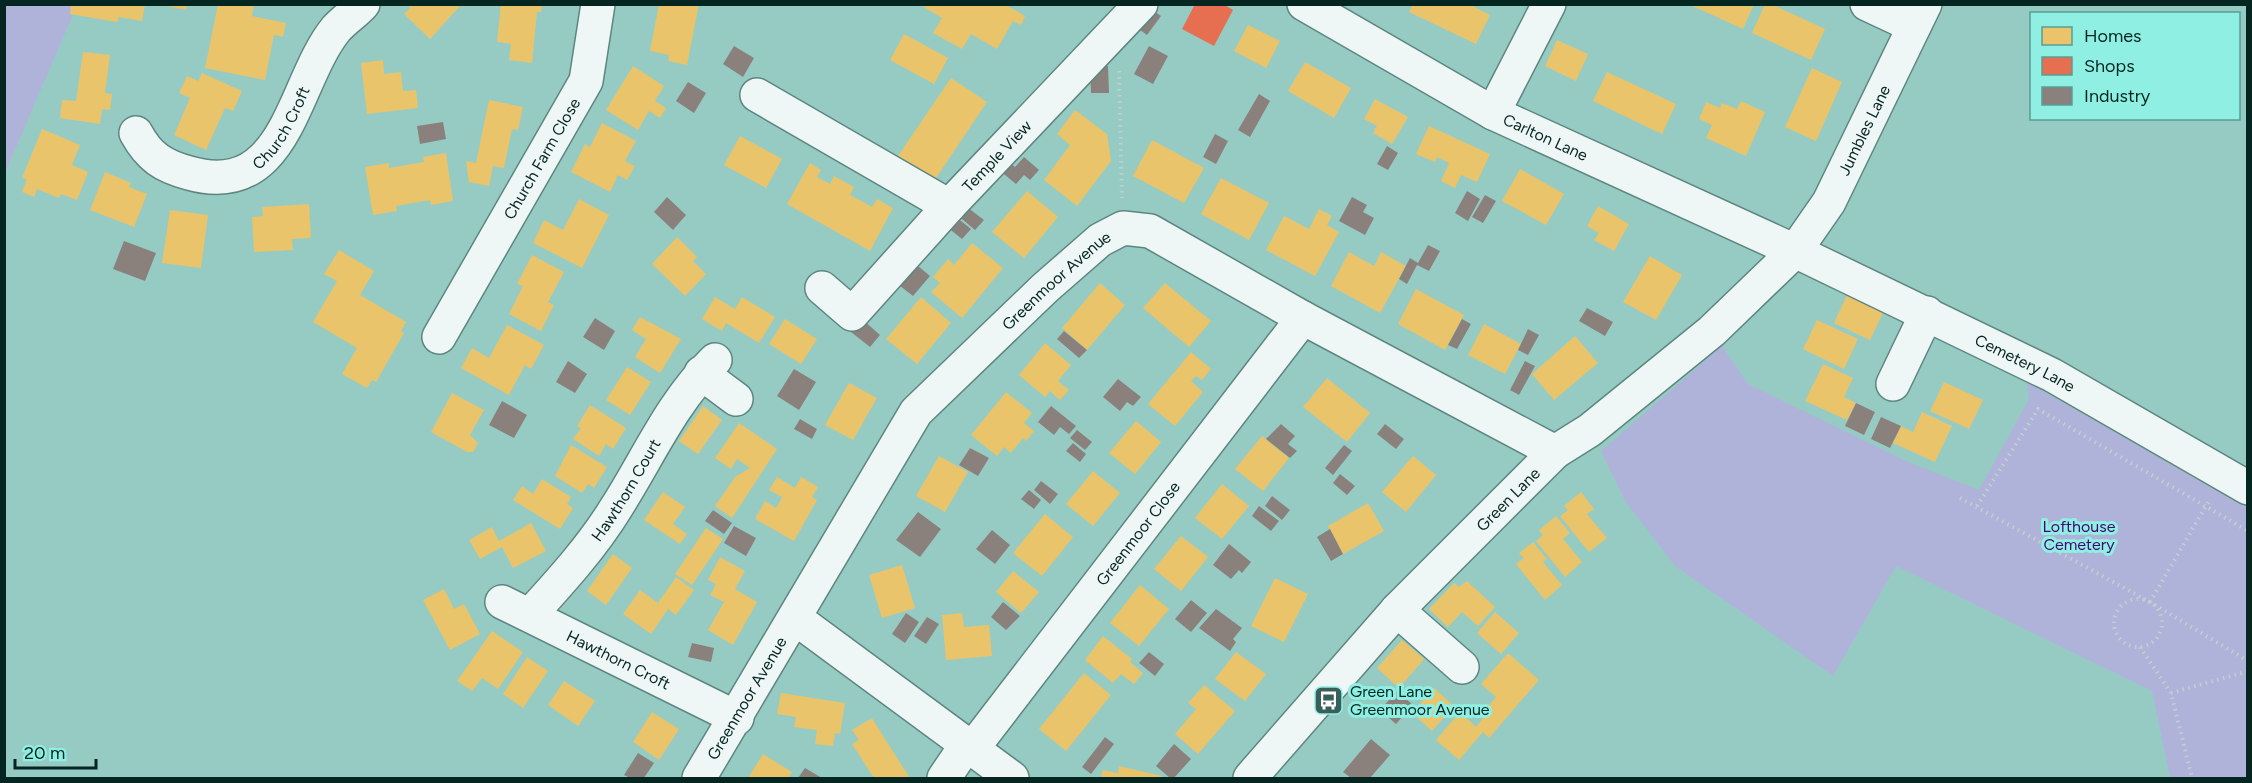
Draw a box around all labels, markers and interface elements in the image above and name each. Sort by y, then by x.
legend [2030,12,2240,120]
text: Homes [2084,25,2142,47]
text: Shops [2084,55,2135,77]
street label: Jumbles Lane [1834,82,1894,179]
street label: Church Croft [249,83,314,174]
text: Industry [2084,85,2151,107]
street label: Church Farm Close [500,94,584,223]
street label: Carlton Lane [1500,110,1591,165]
street label: Temple View [958,116,1036,196]
street label: Greenmoor Avenue [998,227,1114,334]
street label: Cemetery Lane [1972,330,2078,396]
street label: Hawthorn Court [588,436,664,545]
street label: Green Lane [1472,464,1544,535]
street label: Greenmoor Close [1092,478,1184,589]
park label: Lofthouse Cemetery [2043,517,2116,554]
street label: Hawthorn Croft [563,626,673,694]
street label: Greenmoor Avenue [703,633,791,763]
place label: Green Lane Greenmoor Avenue [1350,682,1490,719]
bus stop icon: Green Lane Greenmoor Avenue [1313,684,1345,716]
scale bar [15,732,96,770]
text: 20 m [24,742,65,764]

